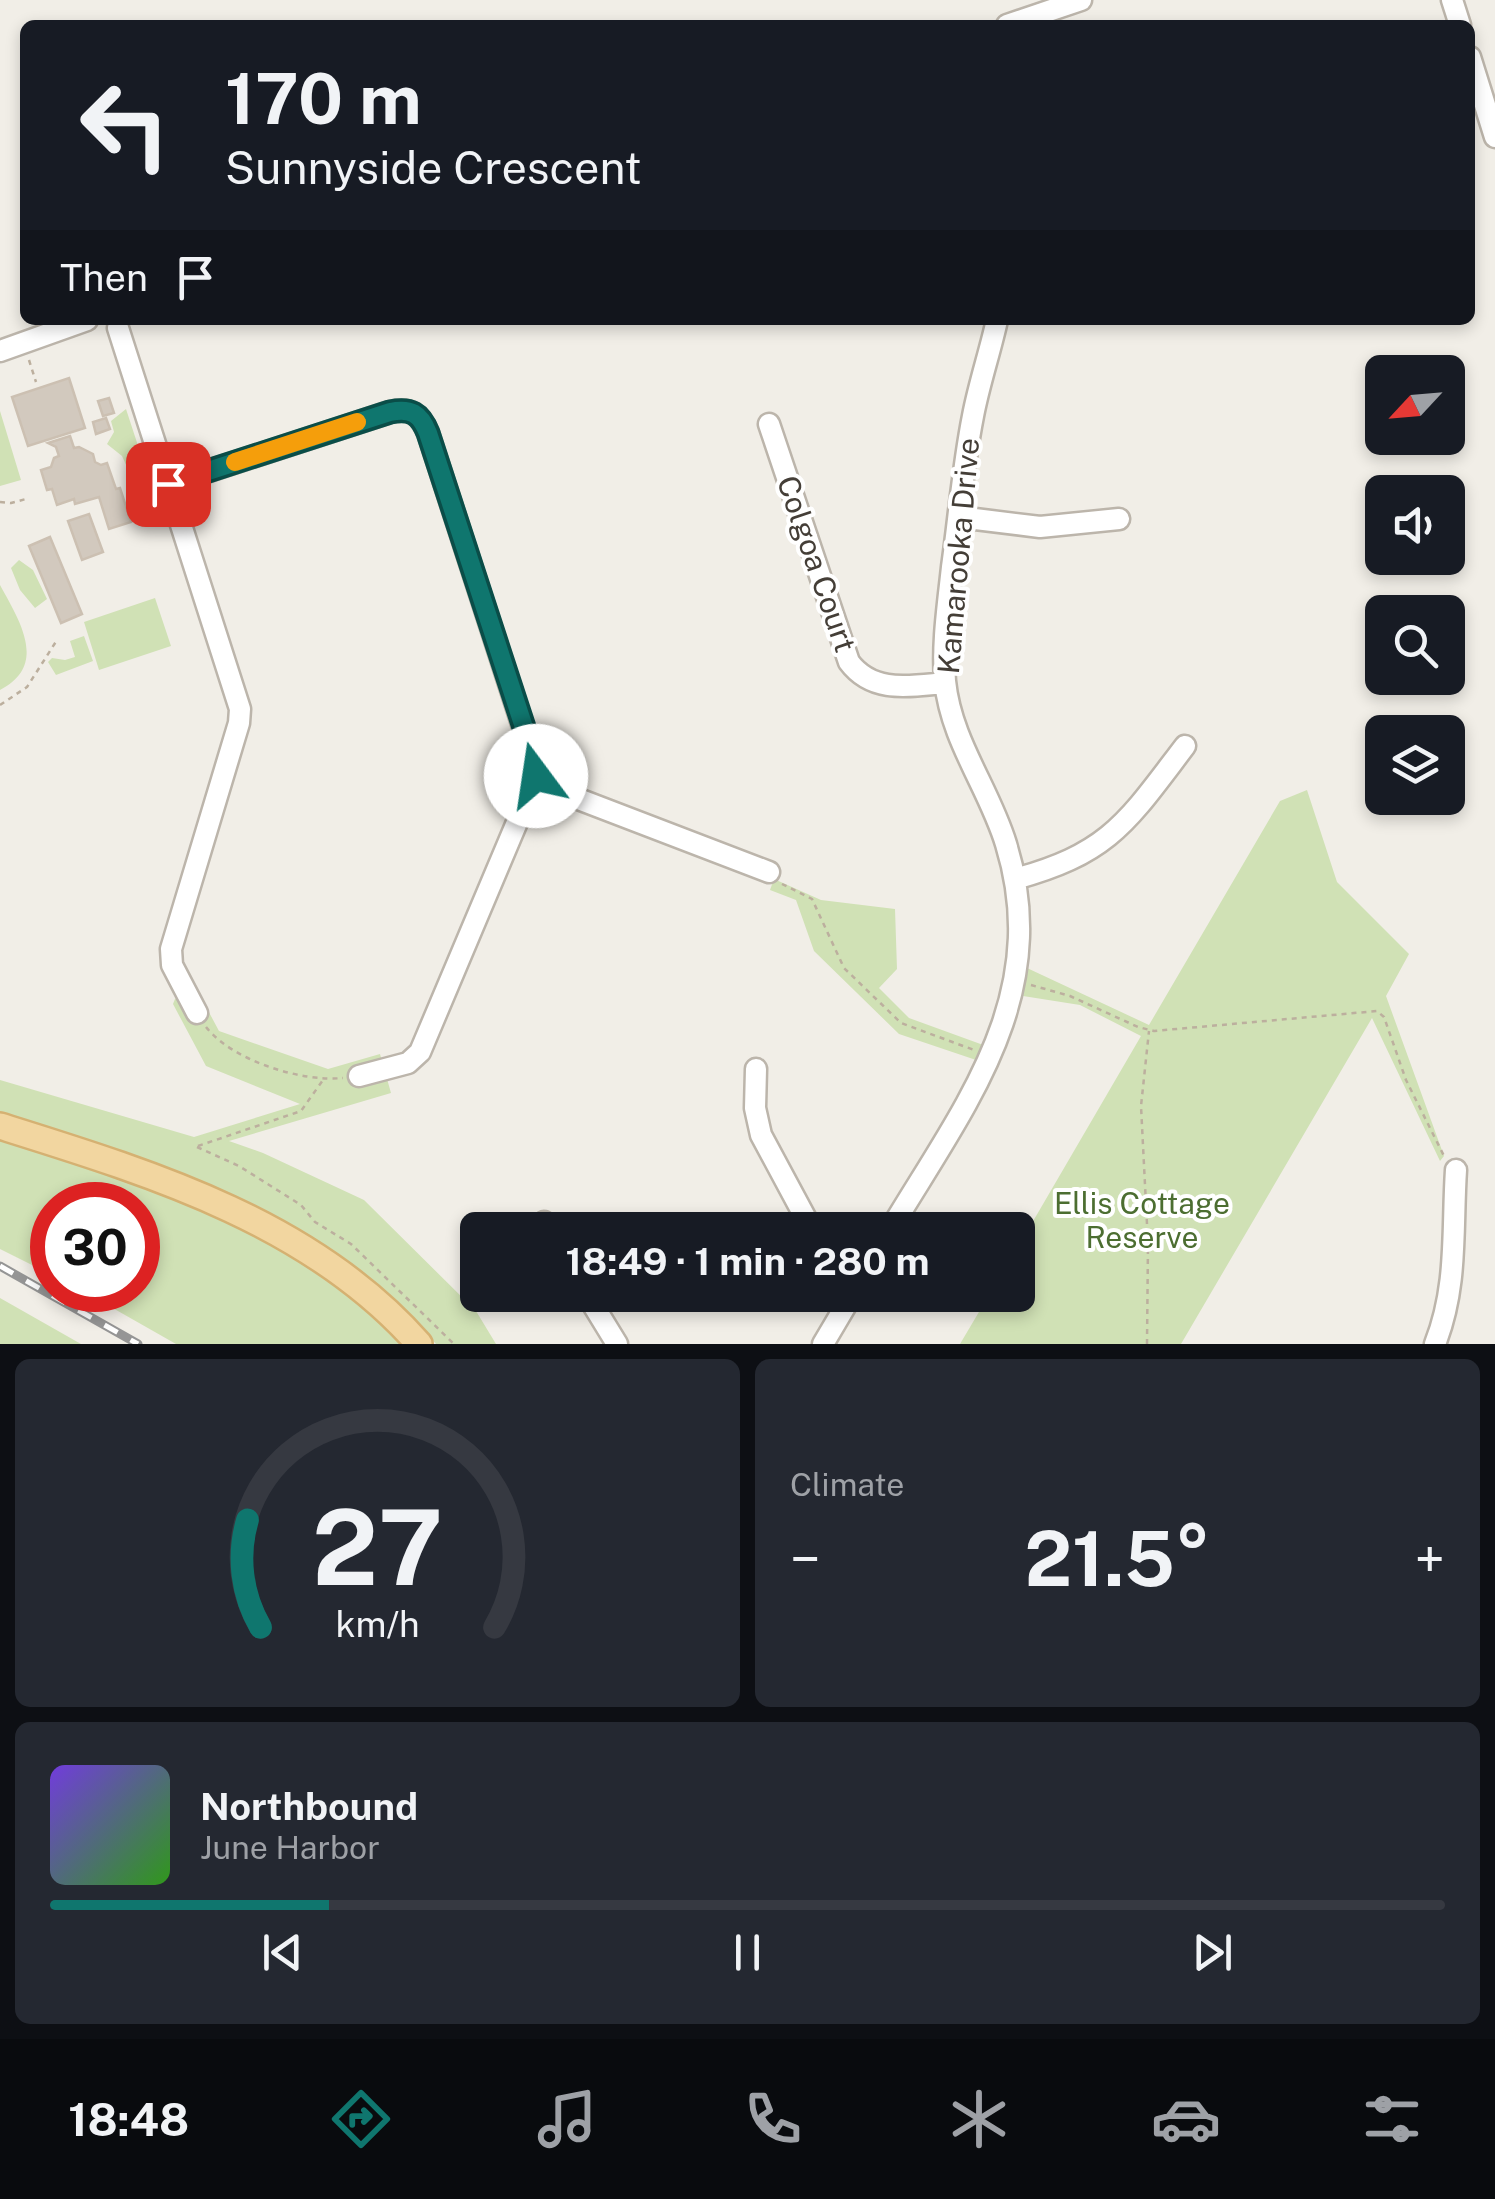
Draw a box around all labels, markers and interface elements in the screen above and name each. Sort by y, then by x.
text: 170 m [225,57,422,140]
icon: left [60,60,190,190]
text: Sunnyside Crescent [225,141,642,194]
icon: arrive [168,250,223,305]
text: Then [60,255,148,300]
north arrow [1365,355,1465,455]
map controls [1365,355,1465,815]
street label: Kamarooka Drive [930,436,986,675]
pin [126,442,211,527]
icon: arrive [141,457,196,512]
street label: Colgoa Court [770,471,864,656]
button: sound [1365,475,1465,575]
button: search [1365,595,1465,695]
button: layers [1365,715,1465,815]
position arrow [484,724,588,828]
speed limit sign: 30 [30,1182,160,1312]
park label: Ellis Cottage Reserve [1054,1185,1230,1255]
text: 18:49 · 1 min · 280 m [566,1239,929,1284]
text: Climate [790,1466,904,1503]
text: 27 [312,1486,443,1608]
text: 21.5° [1024,1515,1211,1603]
text: − [790,1527,821,1591]
text: + [1415,1527,1445,1591]
text: km/h [335,1603,420,1645]
text: Northbound [200,1784,418,1829]
text: June Harbor [200,1829,380,1866]
icon: previous [255,1925,310,1980]
icon: pause [720,1925,775,1980]
icon: next [1185,1925,1240,1980]
icon: directions [326,2084,396,2154]
icon: music [532,2084,602,2154]
icon: phone [738,2084,808,2154]
icon: climate [944,2084,1014,2154]
icon: car [1151,2084,1221,2154]
icon: filters [1357,2084,1427,2154]
text: 18:48 [68,2093,189,2146]

